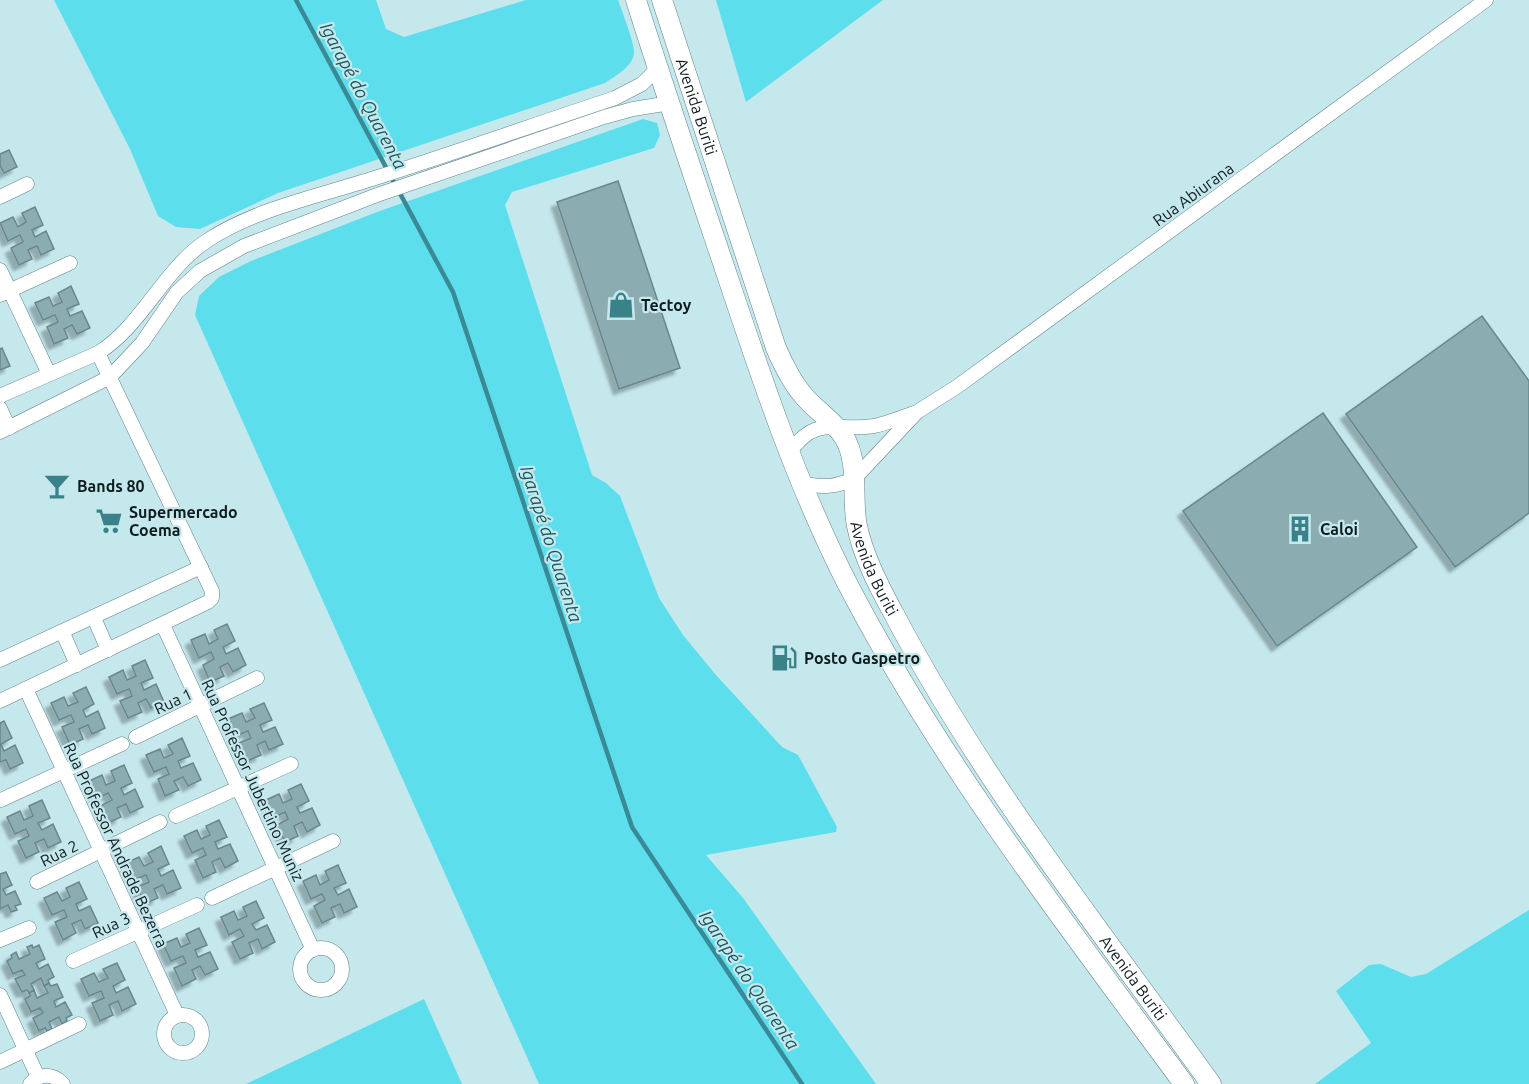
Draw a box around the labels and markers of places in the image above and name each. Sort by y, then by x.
shop icon: Tectoy [606,290,636,320]
place label: Tectoy [641,296,692,314]
bar icon: Bands 80 [42,471,72,501]
place label: Bands 80 [77,477,145,495]
place label: Supermercado Coema [129,503,238,539]
supermarket icon: Supermercado Coema [94,506,124,536]
building icon: Caloi [1285,514,1315,544]
place label: Caloi [1320,520,1358,538]
fuel station icon: Posto Gaspetro [769,643,799,673]
place label: Posto Gaspetro [804,649,920,667]

